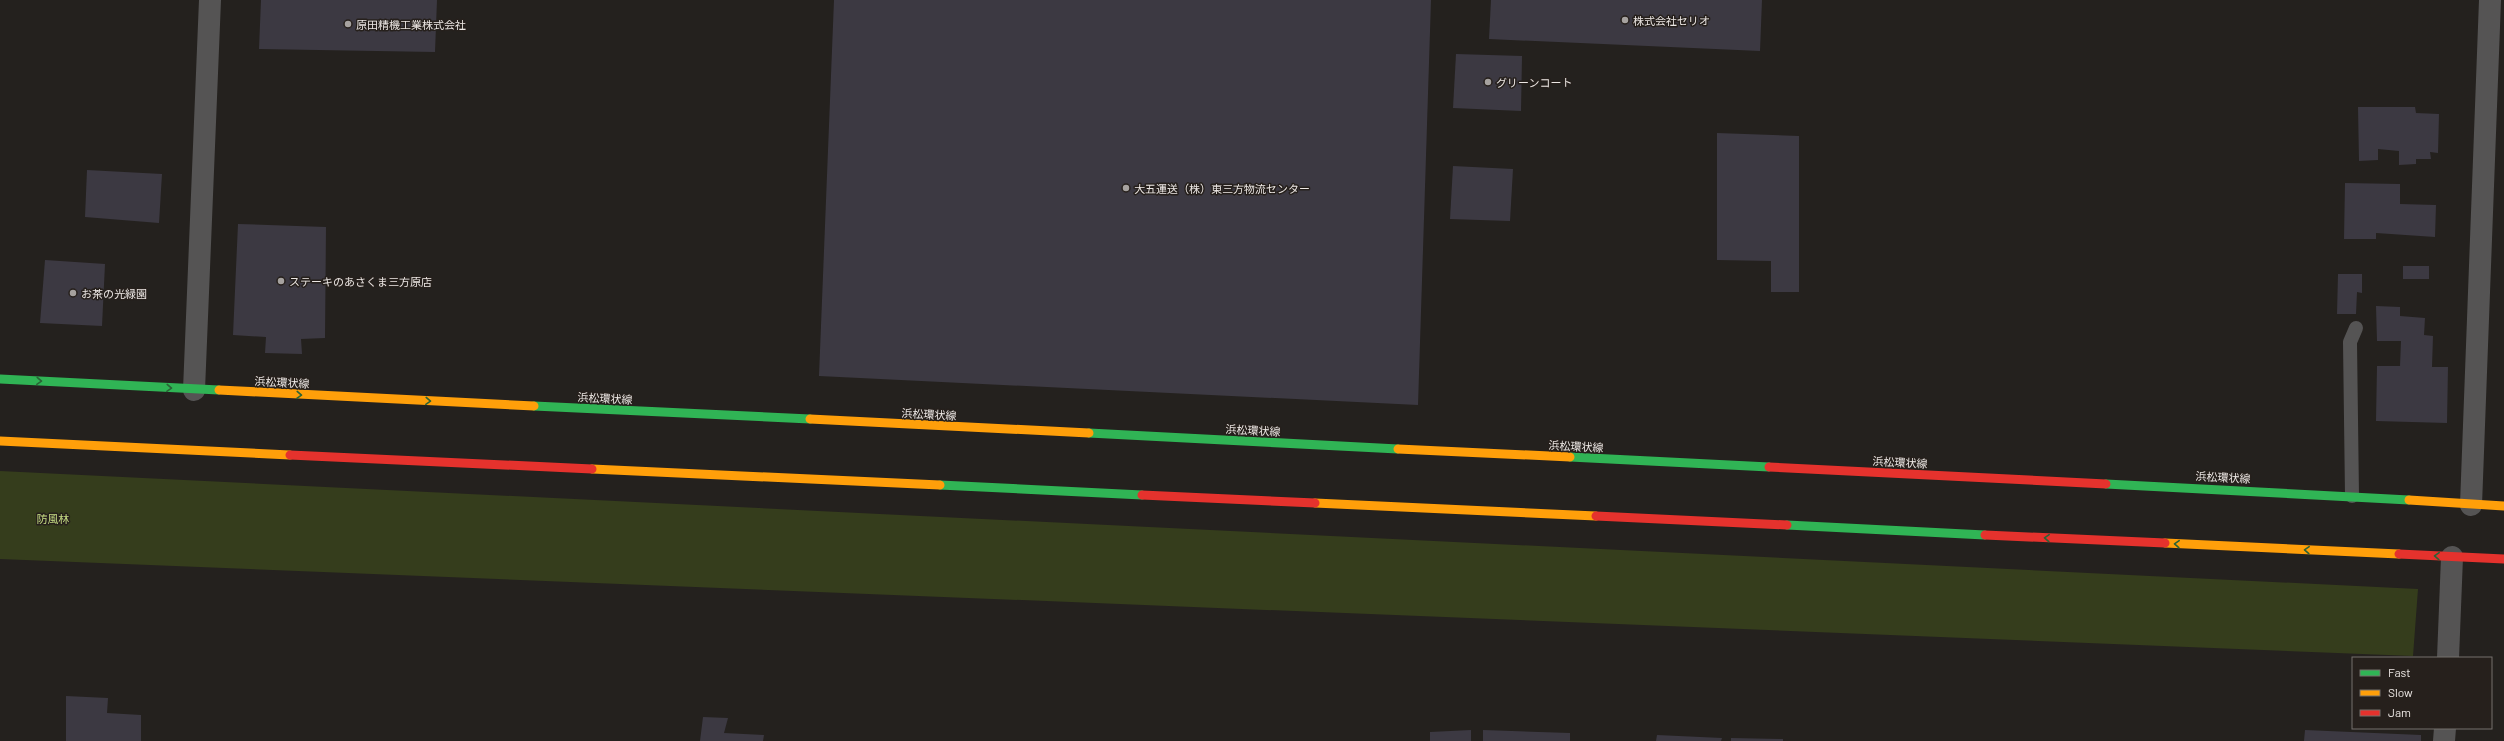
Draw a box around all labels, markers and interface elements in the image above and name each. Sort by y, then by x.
place label: 株式会社セリオ [1633,14,1710,27]
marker: 株式会社セリオ [1620,15,1630,25]
place label: 原田精機工業株式会社 [356,18,466,31]
marker: 原田精機工業株式会社 [343,19,353,29]
place label: グリーンコート [1496,76,1572,89]
marker: グリーンコート [1483,77,1493,87]
place label: 大五運送（株）東三方物流センター [1134,182,1310,195]
marker: 大五運送（株）東三方物流センター [1121,183,1131,193]
place label: ステーキのあさくま三方原店 [289,275,432,288]
marker: ステーキのあさくま三方原店 [276,276,286,286]
place label: お茶の光緑園 [81,287,147,300]
marker: お茶の光緑園 [68,288,78,298]
street label: 浜松環状線 [254,374,310,390]
one-way arrow [36,377,42,385]
one-way arrow [166,384,172,393]
street label: 浜松環状線 [577,390,633,406]
one-way arrow [296,391,302,399]
one-way arrow [425,397,431,406]
street label: 浜松環状線 [901,406,957,422]
street label: 浜松環状線 [1225,422,1281,438]
street label: 浜松環状線 [1548,438,1604,454]
street label: 浜松環状線 [1872,454,1928,470]
street label: 浜松環状線 [2195,469,2251,485]
park label: 防風林 [37,512,70,525]
one-way arrow [2044,533,2050,542]
one-way arrow [2174,539,2180,548]
one-way arrow [2304,545,2310,554]
one-way arrow [2434,552,2440,560]
legend [2352,657,2492,729]
text: Fast [2388,665,2411,679]
text: Slow [2388,685,2413,699]
text: Jam [2388,705,2411,719]

